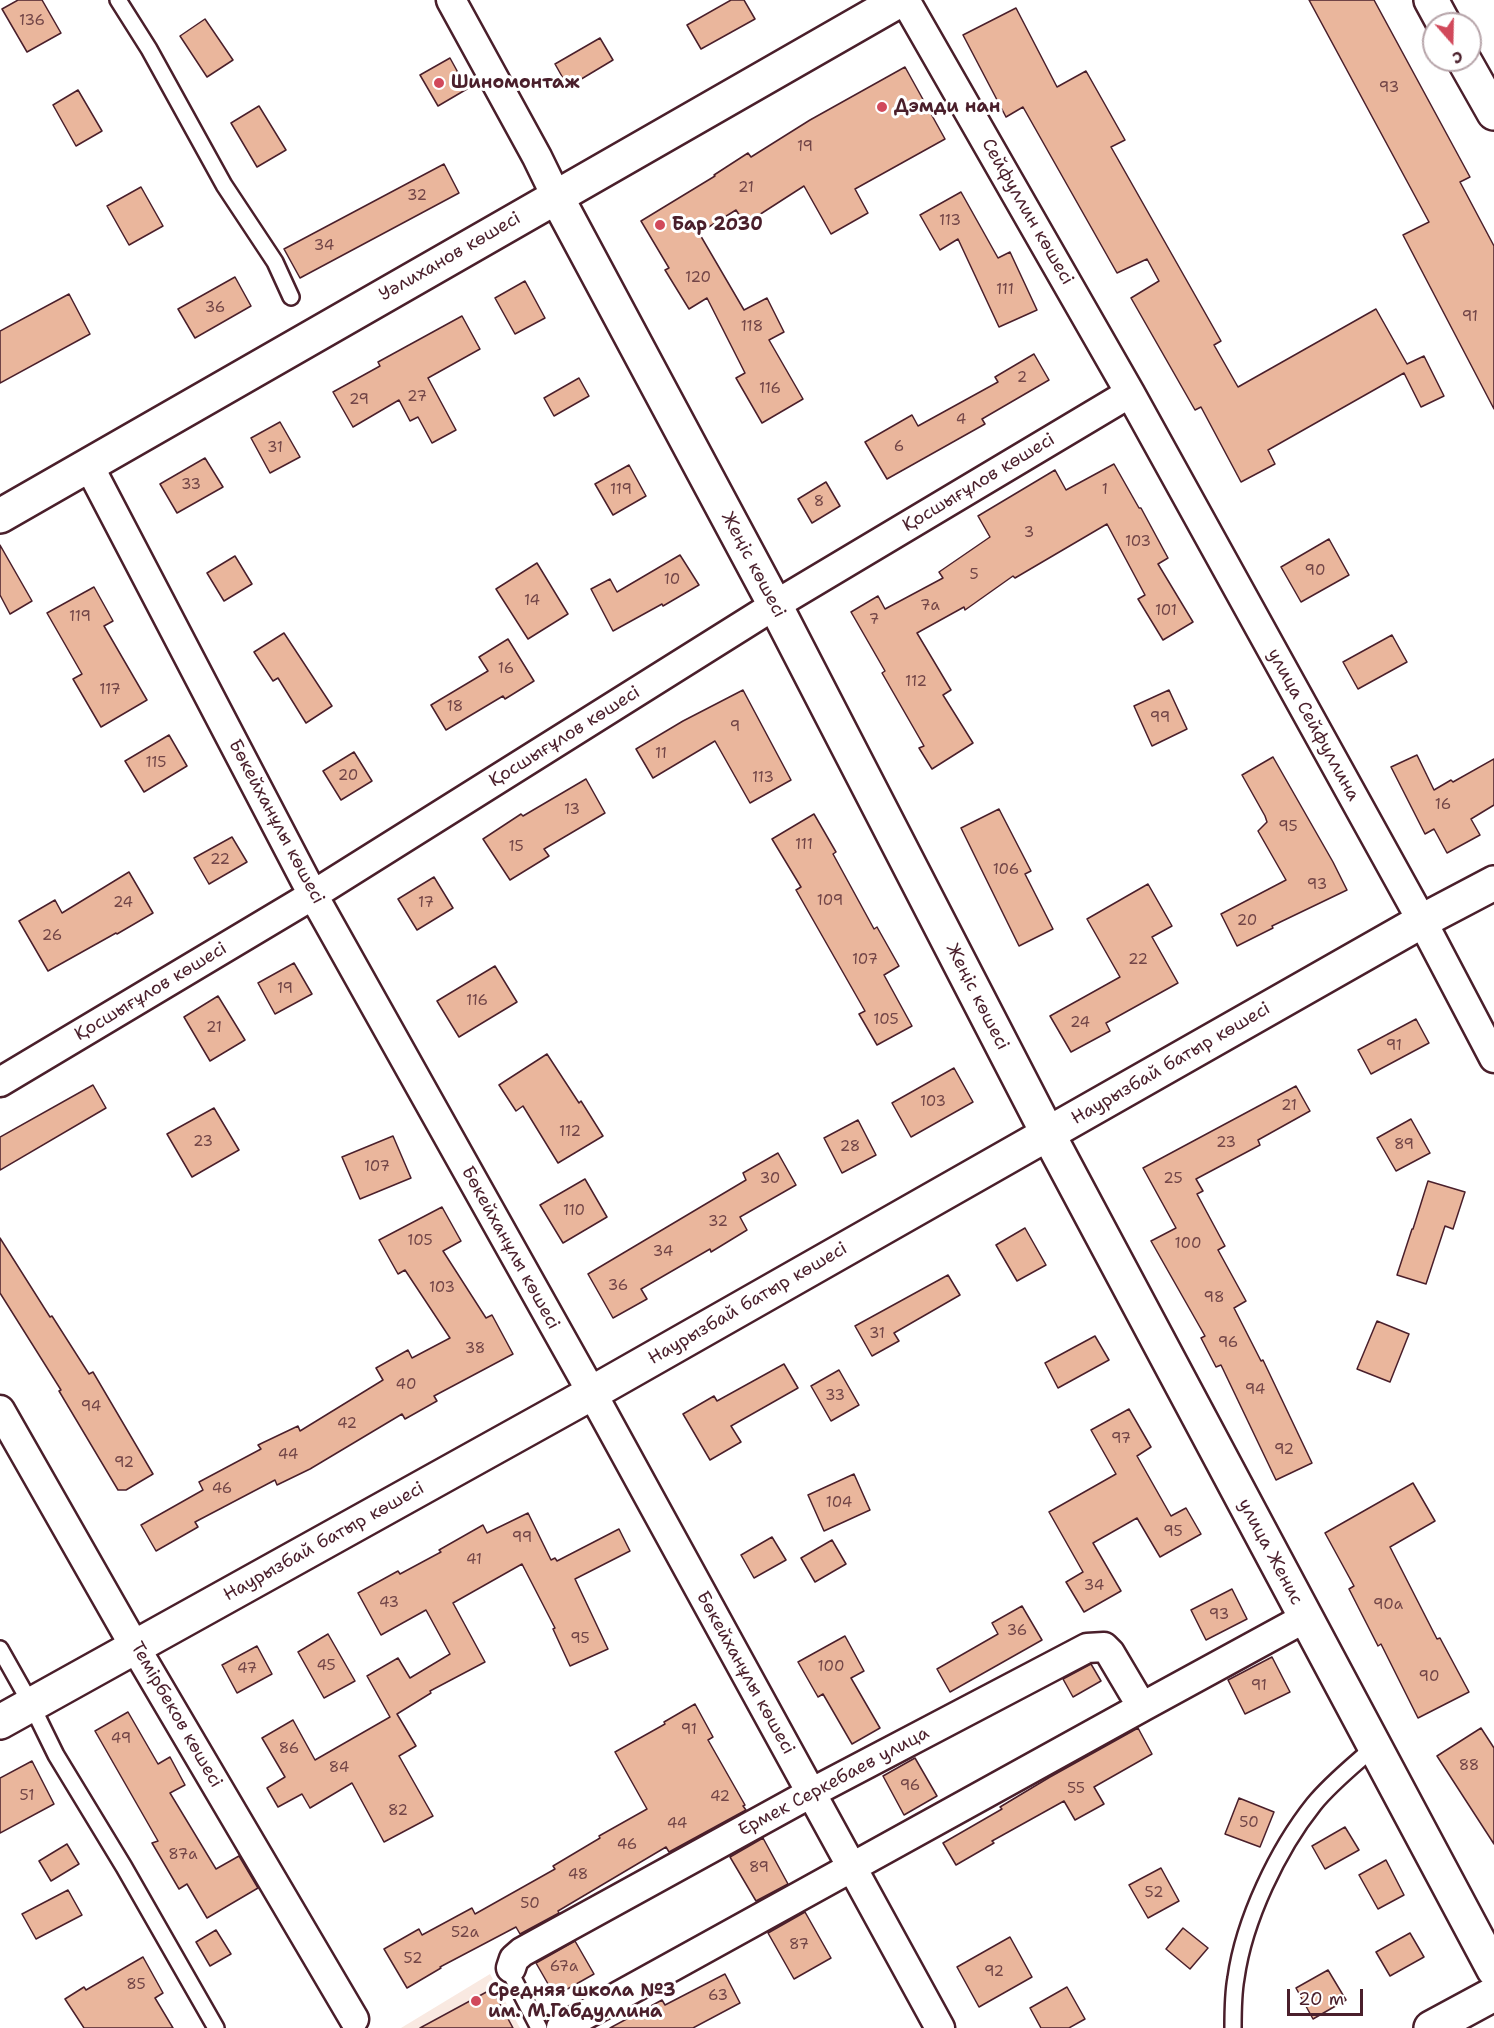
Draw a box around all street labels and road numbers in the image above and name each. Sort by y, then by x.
street label: Сейфуллин көшесі [976,135,1078,289]
street label: Уәлиханов көшесі [375,208,525,306]
street label: Қосшығұлов көшесі [899,429,1059,537]
street label: Жеңіс көшесі [716,508,790,622]
street label: улица Сейфуллина [1262,645,1364,805]
street label: Қосшығұлов көшесі [486,682,644,792]
street label: Бөкейханұлы көшесі [223,736,329,908]
street label: Қосшығұлов көшесі [71,938,231,1046]
street label: Жеңіс көшесі [941,940,1013,1054]
street label: Наурызбай батыр көшесі [1068,998,1274,1130]
street label: Бөкейханұлы көшесі [456,1163,564,1333]
street label: Наурызбай батыр көшесі [645,1238,851,1370]
street label: Наурызбай батыр көшесі [220,1478,428,1606]
street label: улица Женис [1233,1495,1307,1609]
street label: Бөкейханұлы көшесі [691,1588,799,1758]
street label: Темірбеков көшесі [125,1638,227,1792]
street label: Ермек Серкебаев улица [735,1723,933,1841]

